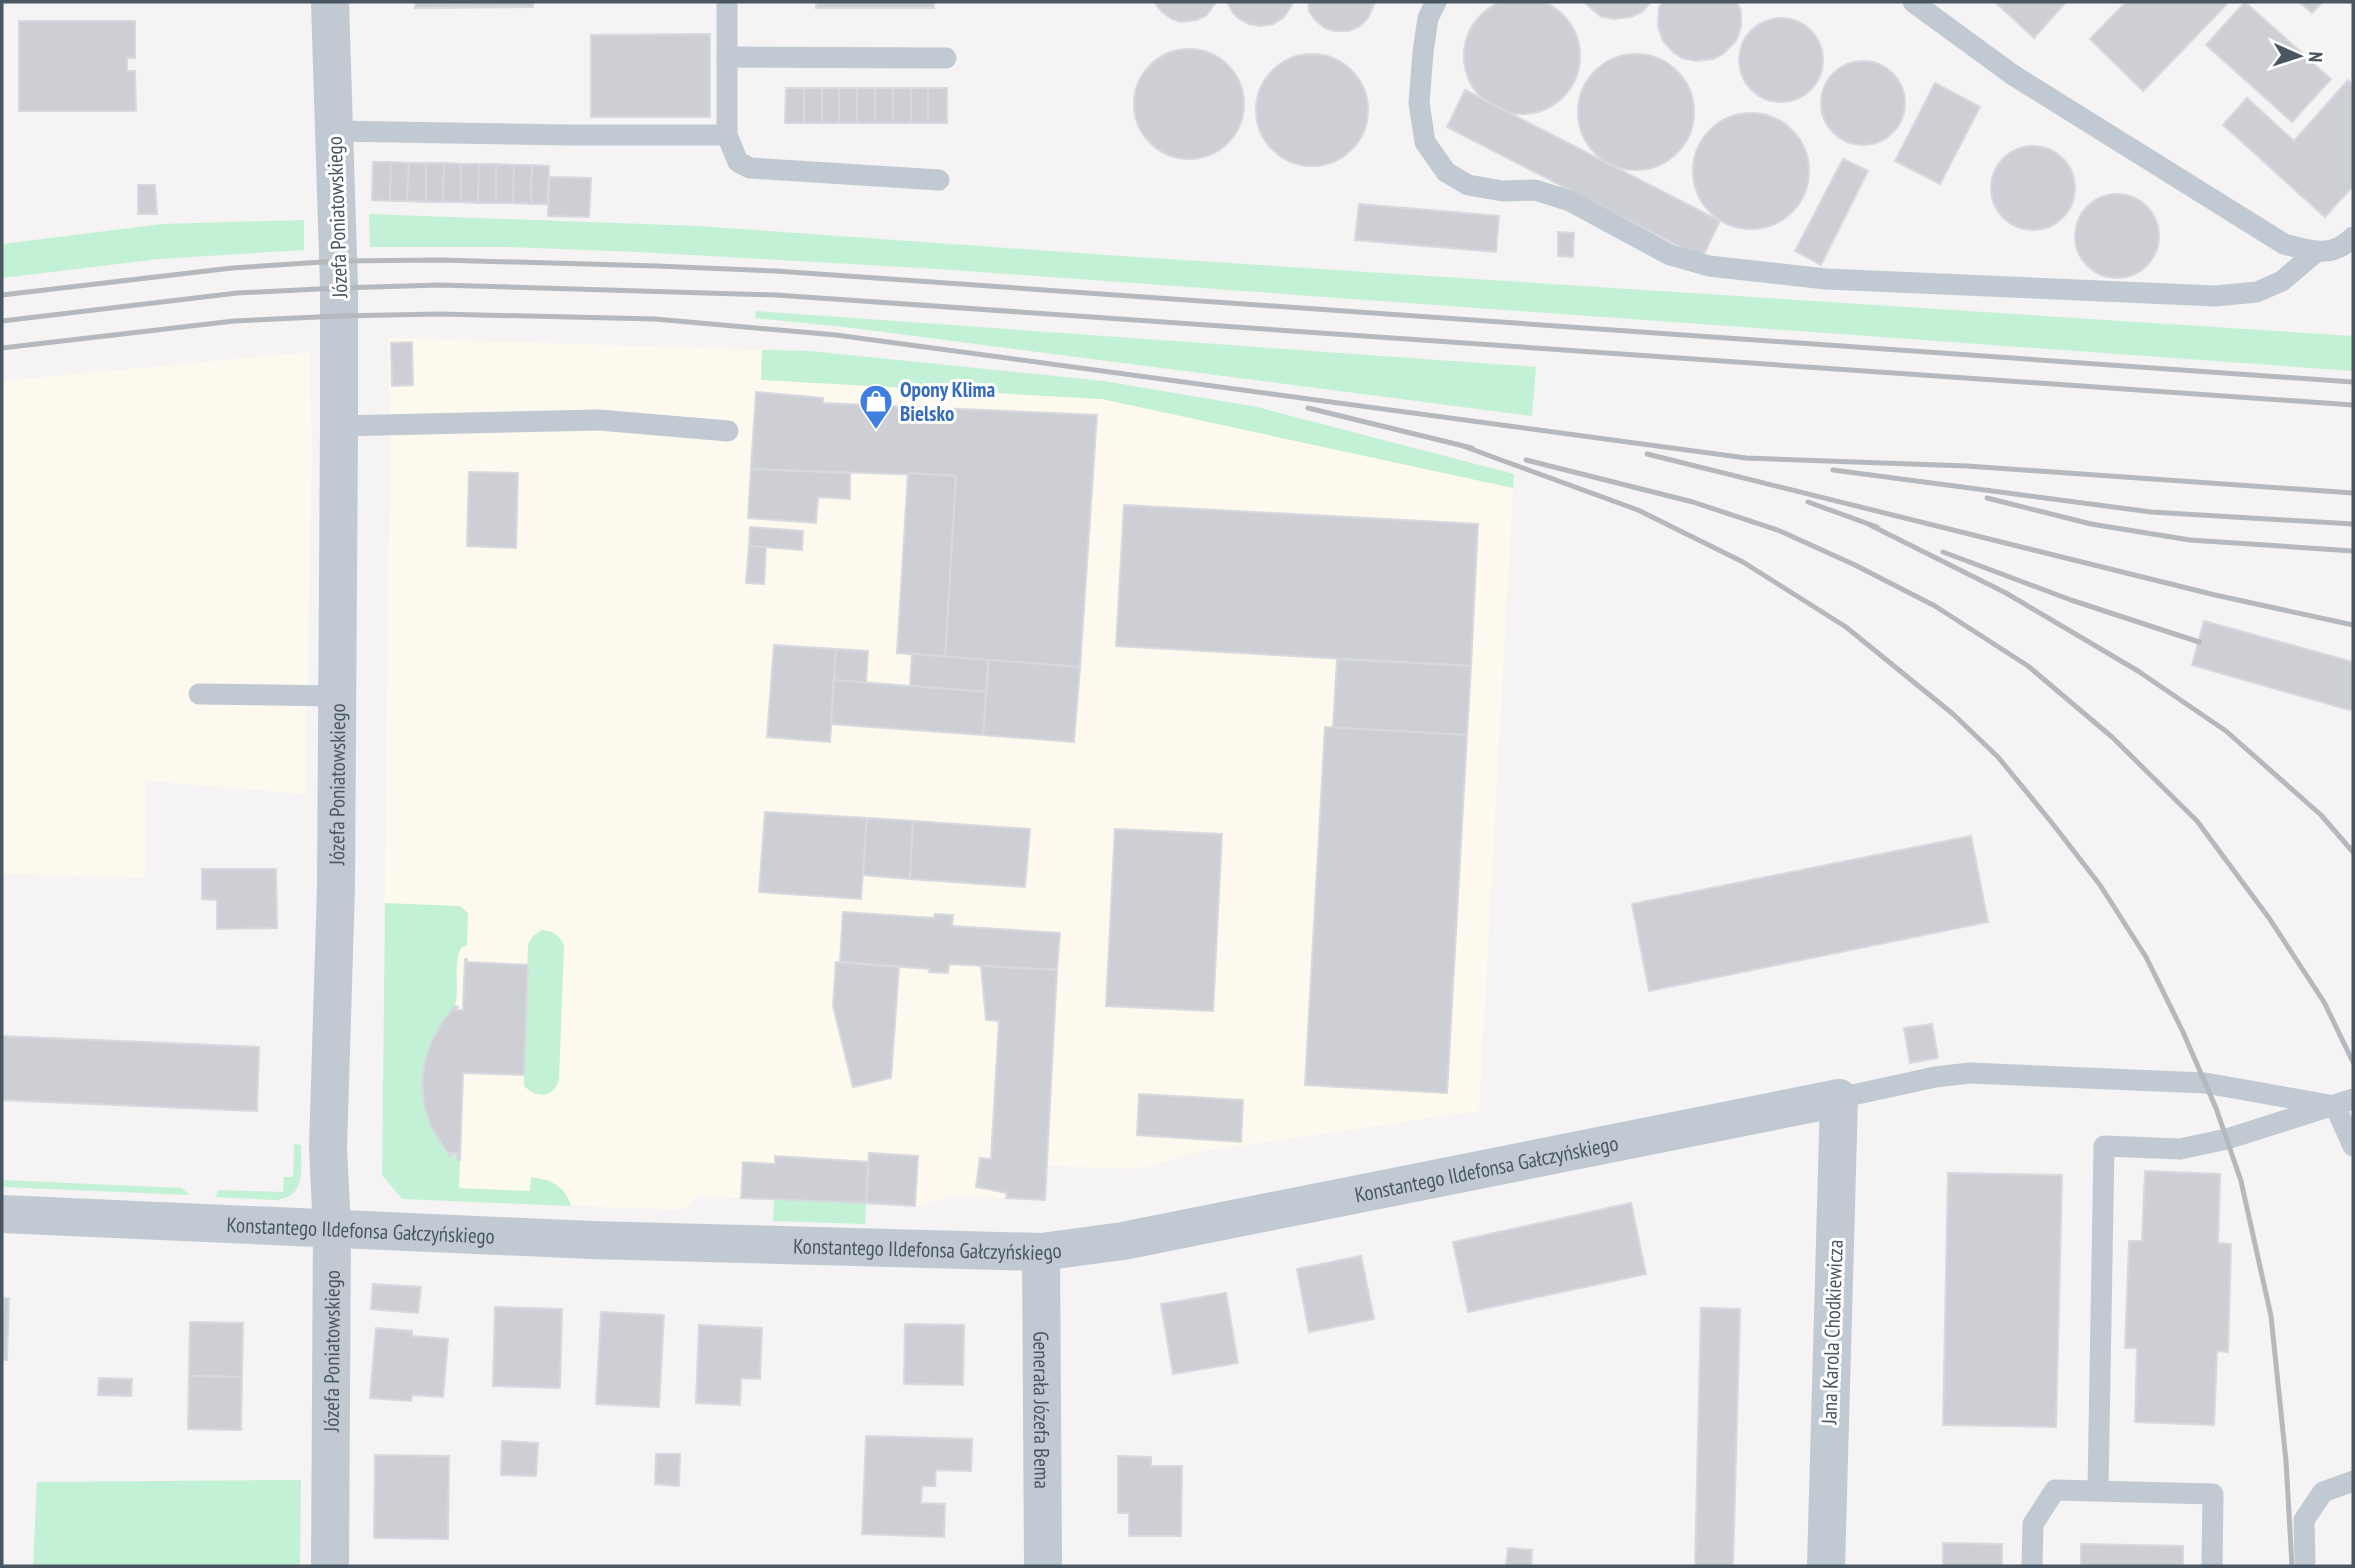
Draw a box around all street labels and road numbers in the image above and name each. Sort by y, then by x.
street label: Józefa Poniatowskiego [321,136,353,299]
street label: Józefa Poniatowskiego [323,703,351,866]
street label: Konstantego Ildefonsa Gałczyńskiego [1352,1129,1621,1208]
street label: Konstantego Ildefonsa Gałczyńskiego [226,1210,495,1249]
street label: Konstantego Ildefonsa Gałczyńskiego [793,1232,1063,1266]
street label: Jana Karola Chodkiewicza [1815,1239,1849,1426]
street label: Józefa Poniatowskiego [317,1270,345,1433]
street label: Generała Józefa Bema [1028,1331,1056,1489]

